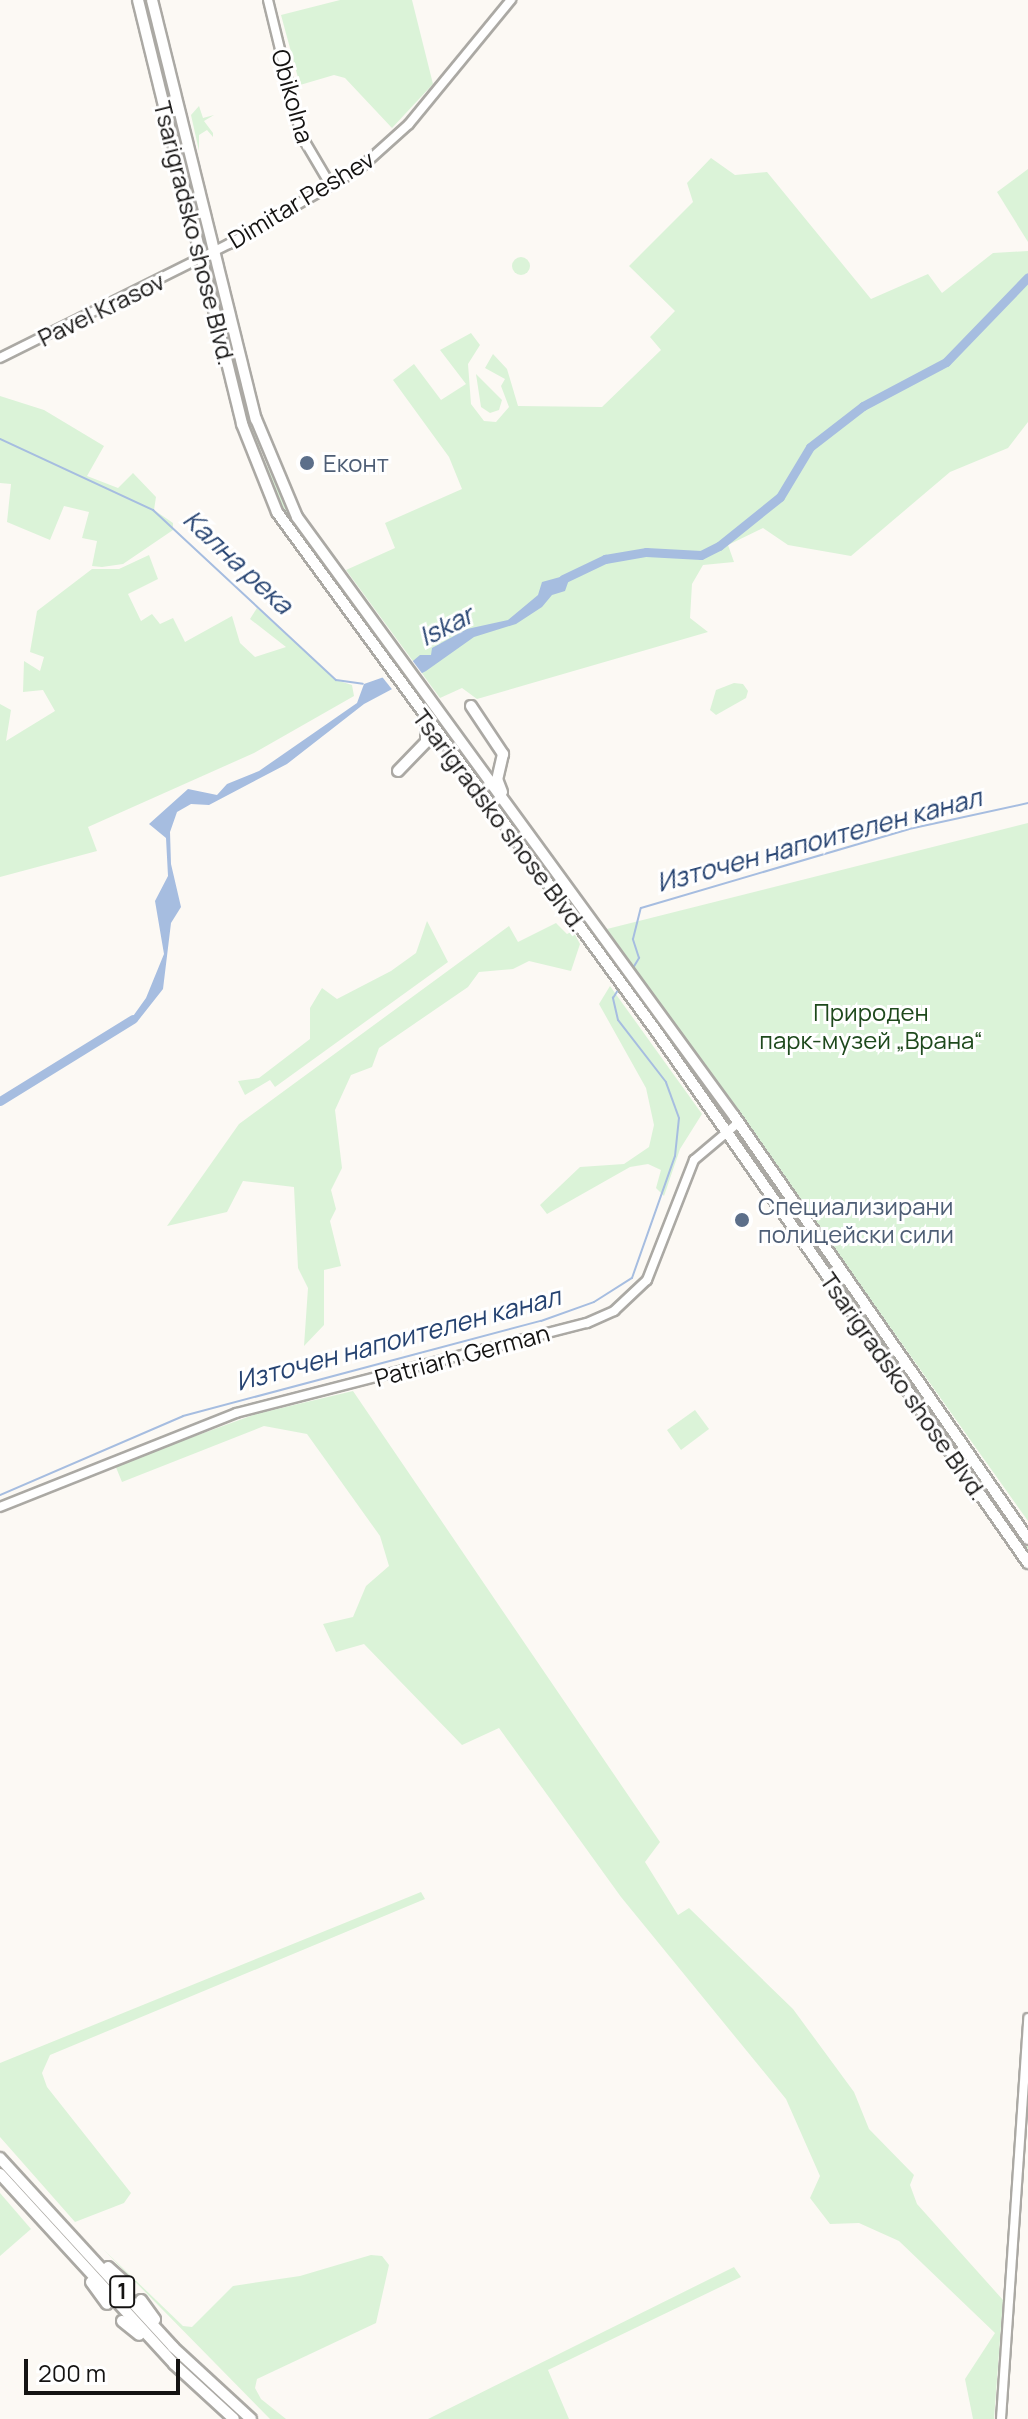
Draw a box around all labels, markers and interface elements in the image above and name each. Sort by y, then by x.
street label: Obikolna [266,46,320,146]
street label: Tsarigradsko shose Blvd. [148,98,242,368]
street label: Dimitar Peshev [223,144,379,254]
street label: Pavel Krasov [33,266,169,352]
place label: Еконт [323,449,389,477]
marker: Еконт [298,454,316,472]
water label: Кална река [177,504,299,620]
water label: Iskar [414,599,478,653]
street label: Tsarigradsko shose Blvd. [407,703,593,937]
water label: Източен напоителен канал [653,782,985,898]
park label: Природен парк-музей „Врана“ [759,998,983,1054]
place label: Специализирани полицейски сили [758,1192,954,1248]
marker: Специализирани полицейски сили [733,1211,751,1229]
street label: Tsarigradsko shose Blvd. [814,1267,994,1505]
water label: Източен напоителен канал [232,1281,564,1397]
street label: Patriarh German [371,1318,553,1392]
road number: 1 [108,2274,136,2310]
scale bar [28,2343,184,2393]
text: 200 m [38,2356,106,2389]

